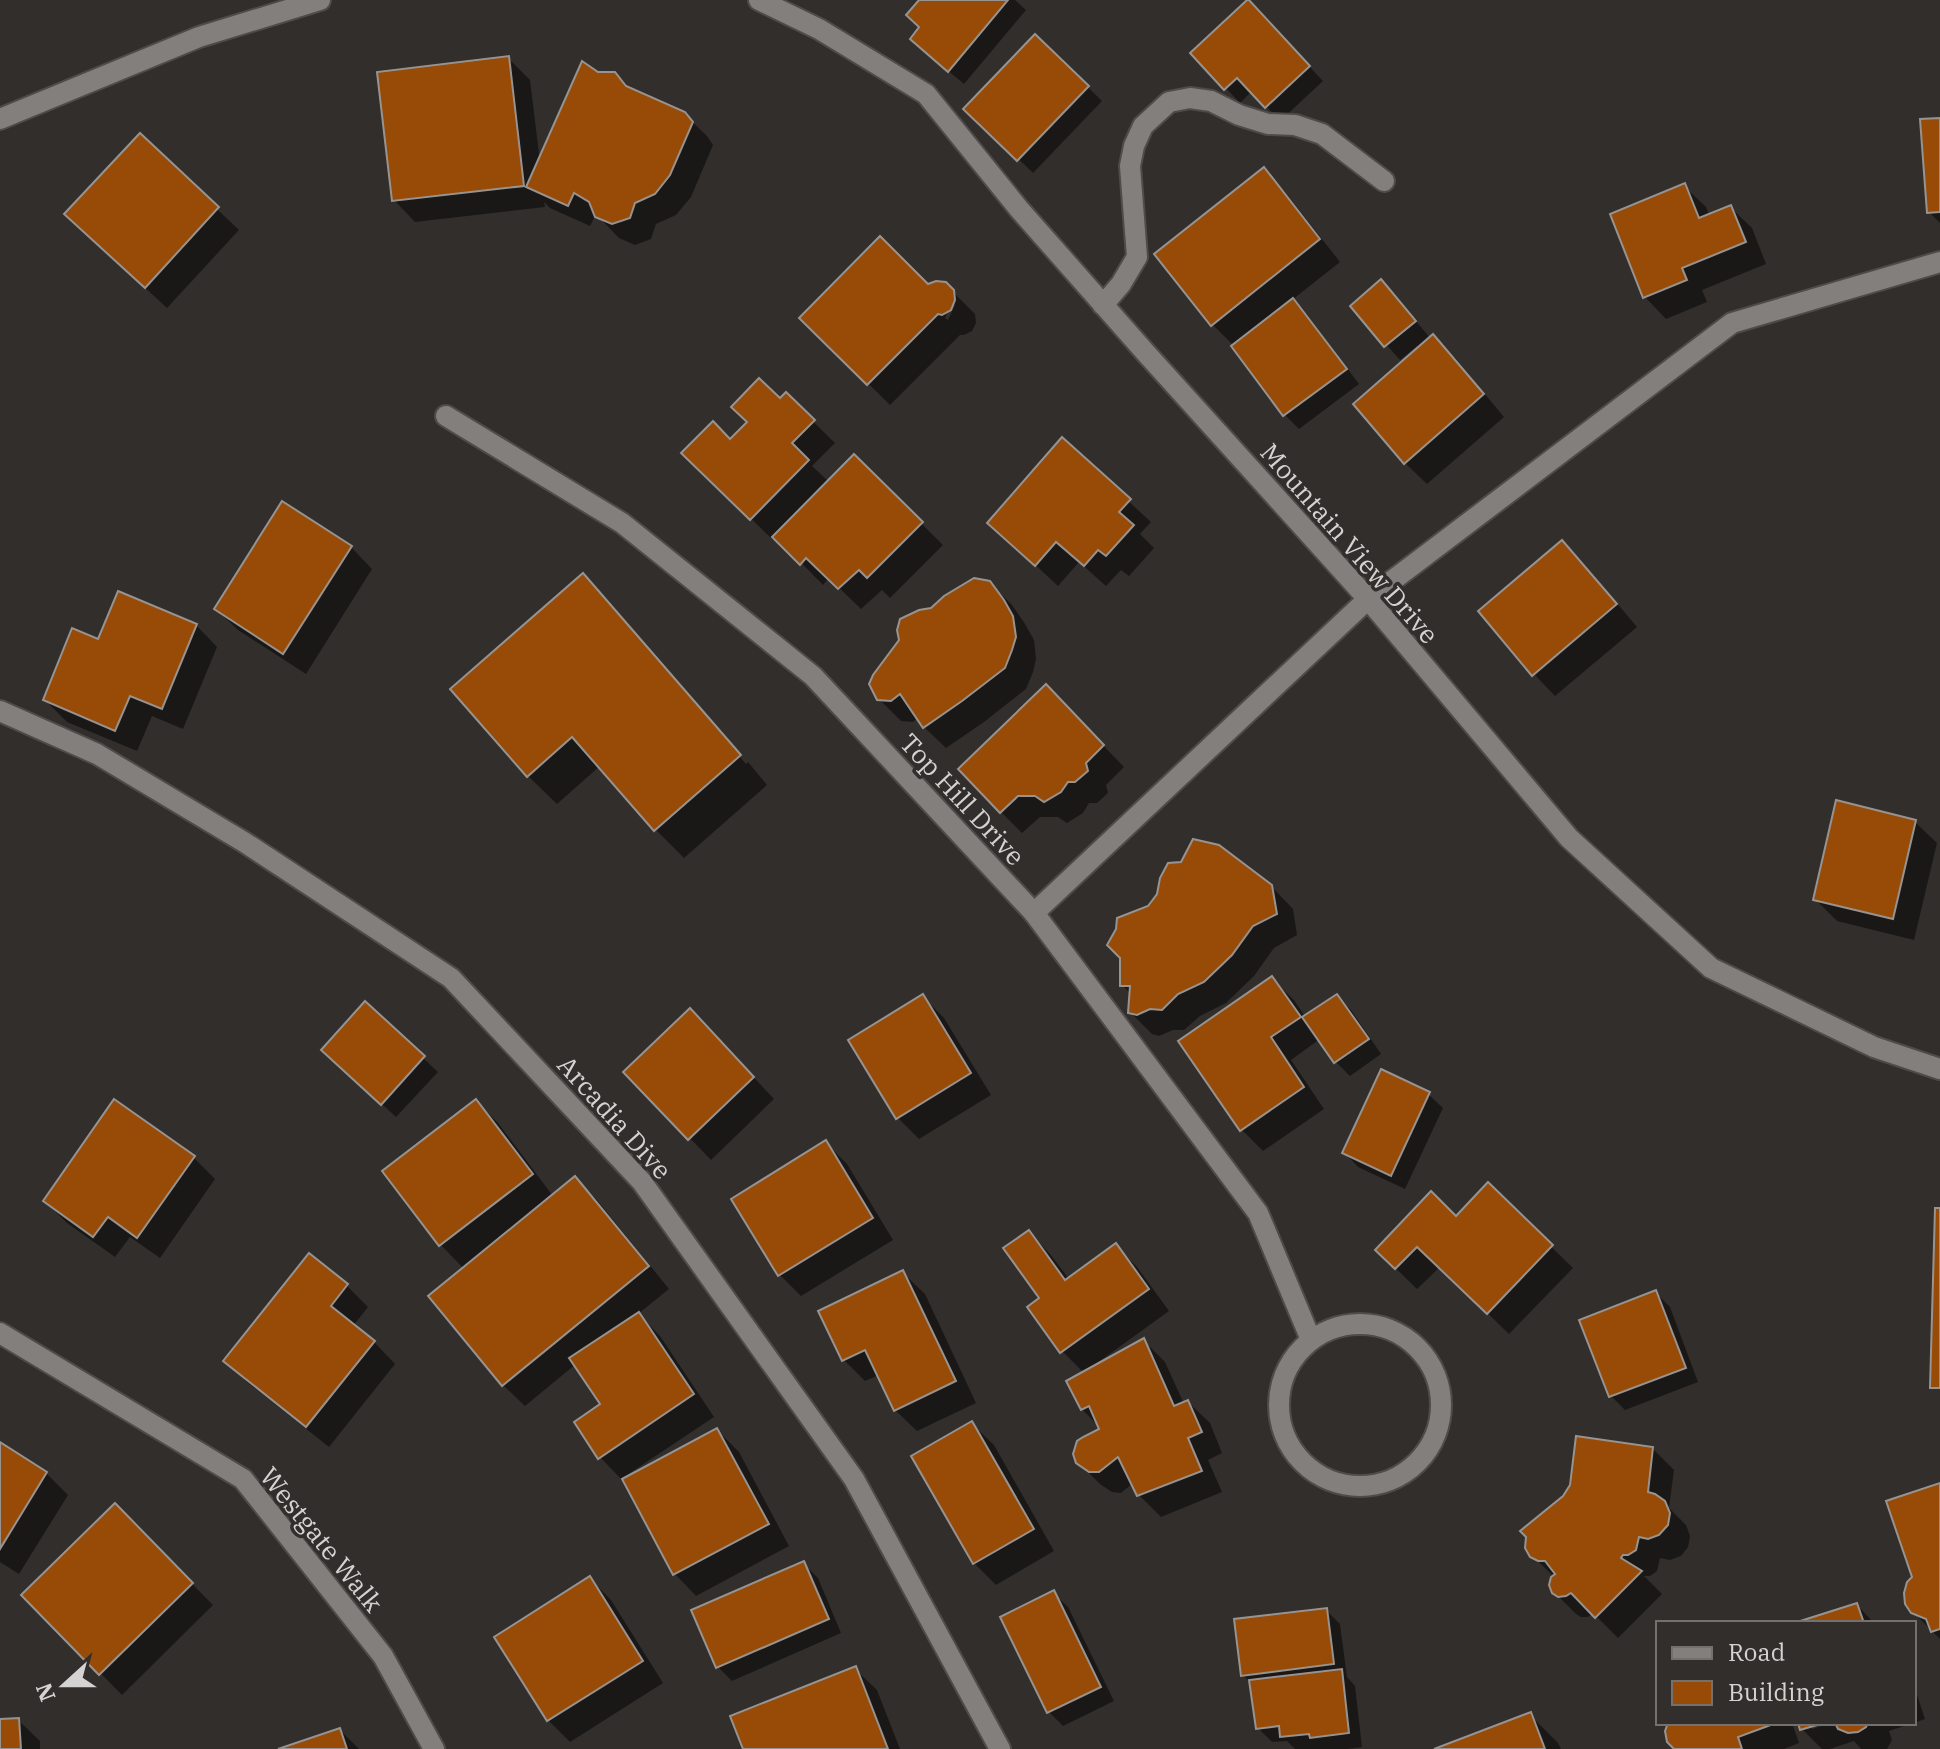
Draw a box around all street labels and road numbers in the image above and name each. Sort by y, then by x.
street label: Mountain View Drive [1254,436,1446,650]
street label: Top Hill Drive [893,726,1033,872]
street label: Arcadia Dive [550,1048,680,1186]
street label: Westgate Walk [253,1459,391,1619]

